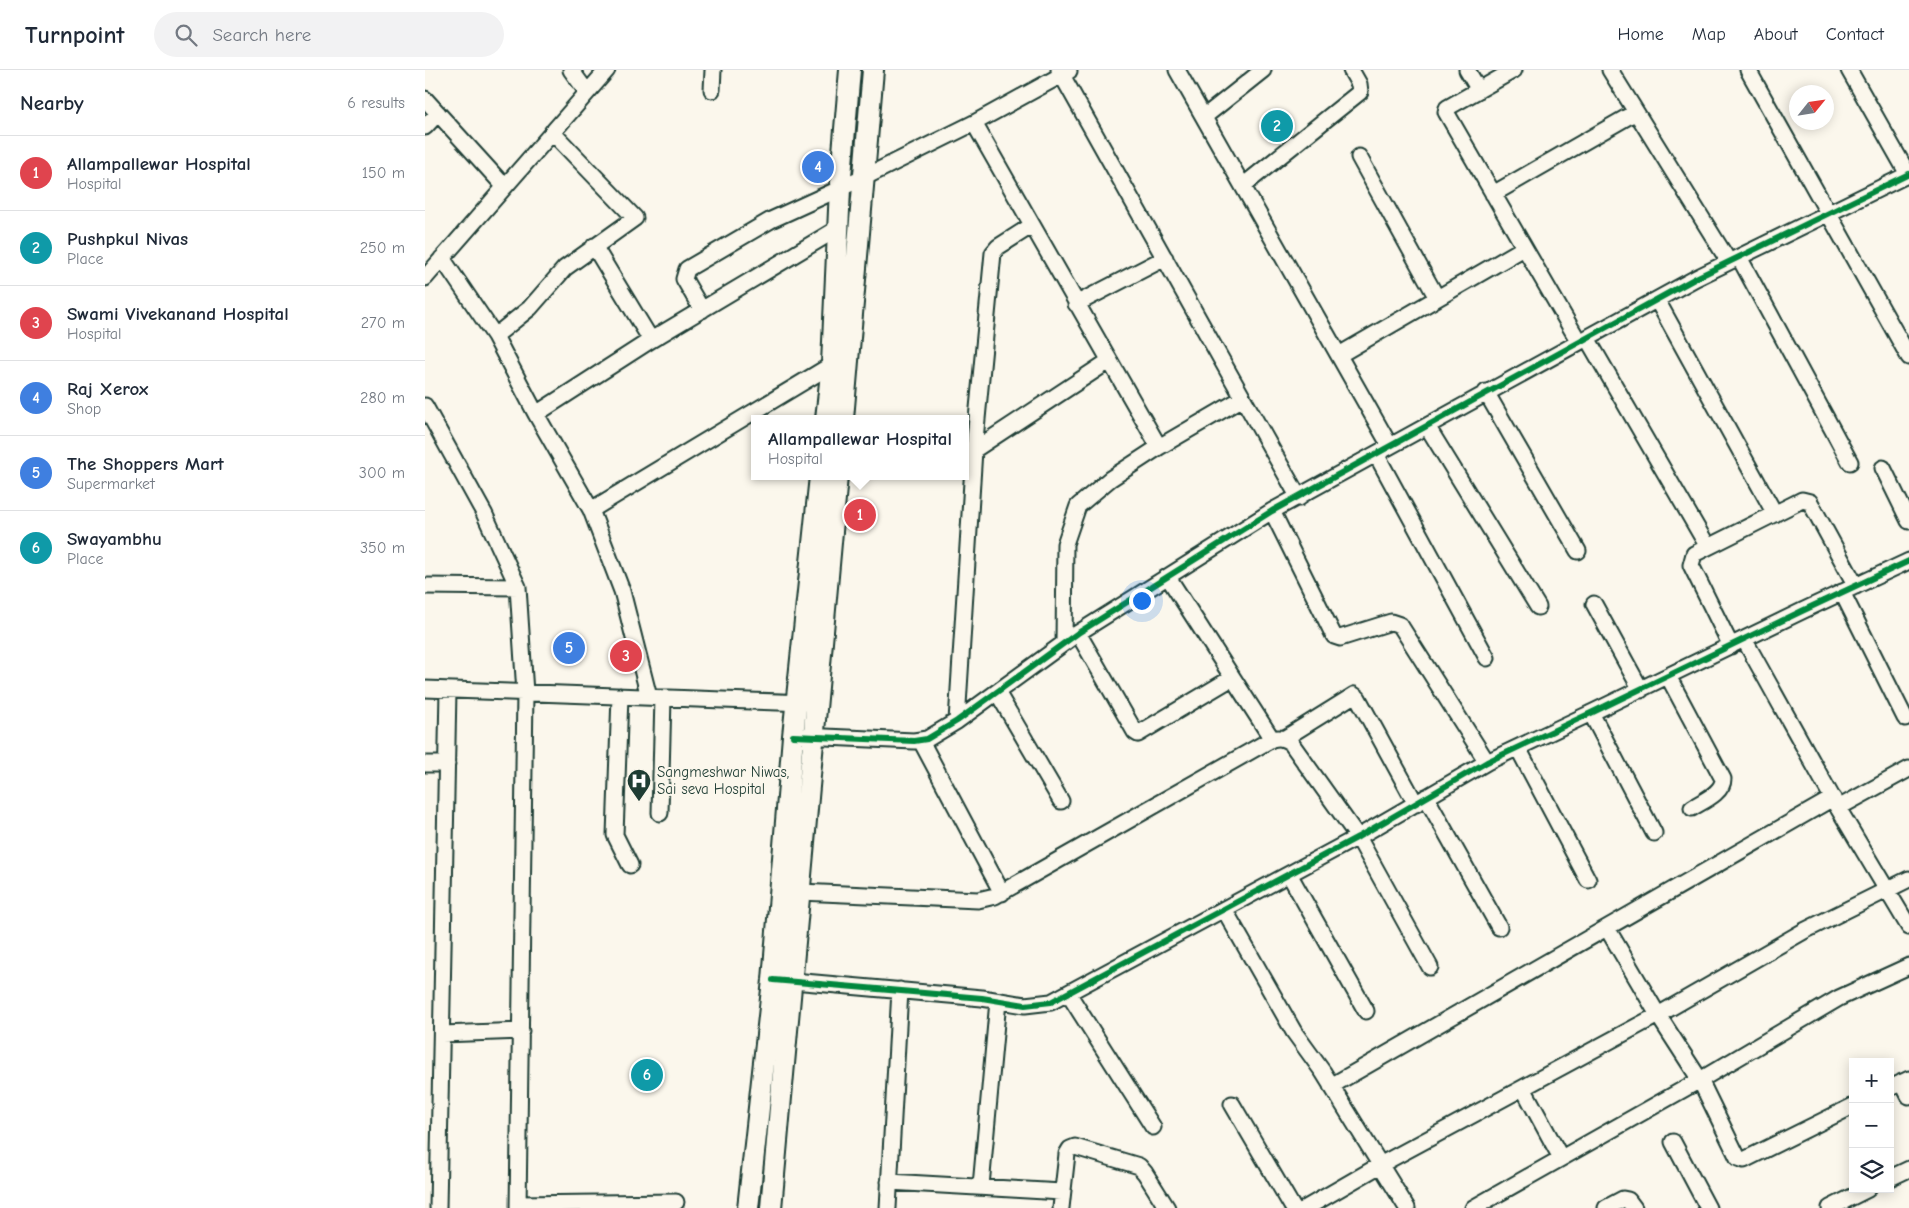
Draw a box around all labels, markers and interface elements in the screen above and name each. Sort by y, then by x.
search box [154,12,504,57]
text: Turnpoint [25,21,124,49]
icon: search [172,21,200,49]
text: Search here [212,24,311,46]
text: Home [1617,24,1664,45]
text: Map [1692,24,1726,45]
text: About [1754,24,1798,45]
text: Contact [1826,24,1884,45]
north arrow [1789,85,1834,130]
text: Nearby [20,91,84,115]
text: 6 results [347,94,405,112]
pin: 2 [1261,107,1293,145]
pin: 4 [802,148,834,186]
text: Allampallewar Hospital [67,153,251,175]
text: 1 [33,164,39,182]
text: 150 m [362,164,405,182]
text: Hospital [67,175,122,193]
text: Pushpkul Nivas [67,228,188,250]
text: 2 [32,239,40,257]
text: 250 m [360,239,405,257]
text: Place [67,250,103,268]
text: Swami Vivekanand Hospital [67,303,289,325]
text: 3 [32,314,40,332]
text: 270 m [361,314,405,332]
text: Hospital [67,325,122,343]
text: Raj Xerox [67,378,148,400]
text: 4 [32,389,40,407]
text: 280 m [360,389,405,407]
text: Shop [67,400,101,418]
popup [751,415,969,480]
text: Allampallewar Hospital [768,428,952,450]
text: Hospital [768,450,823,468]
text: The Shoppers Mart [67,453,224,475]
text: 5 [32,464,40,482]
text: 300 m [359,464,405,482]
text: Supermarket [67,475,155,493]
pin: 1 [844,496,876,534]
text: Swayambhu [67,528,162,550]
text: 6 [32,539,40,557]
text: 350 m [360,539,405,557]
text: Place [67,550,103,568]
your location [1129,588,1155,614]
pin: 5 [553,629,585,667]
pin: 3 [610,637,642,675]
place label: Sangmeshwar Niwas, Sai seva Hospital [657,763,789,798]
hospital icon: Sangmeshwar Niwas, Sai seva Hospital [626,768,652,802]
pin: 6 [631,1056,663,1094]
map controls [1849,1058,1894,1193]
button: + [1849,1058,1894,1103]
button: − [1849,1103,1894,1148]
button: layers [1849,1148,1894,1193]

